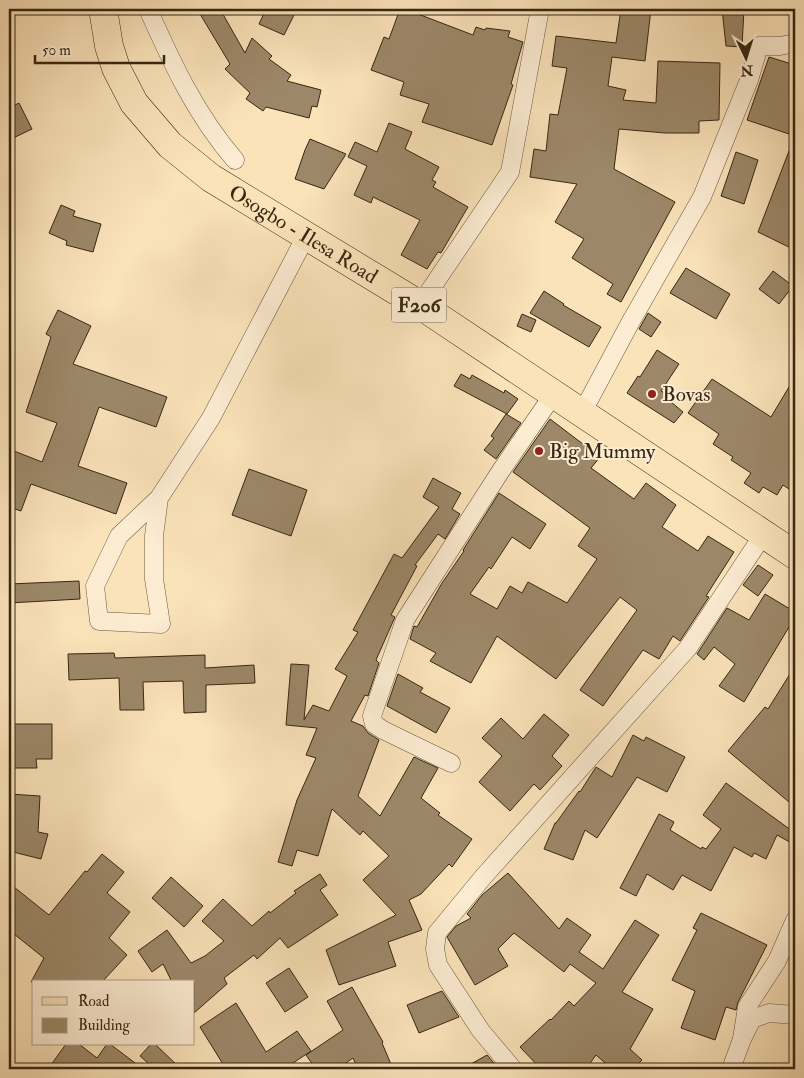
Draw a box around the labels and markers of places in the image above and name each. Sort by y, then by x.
place label: Bovas [662,381,711,408]
marker: Bovas [646,388,658,400]
place label: Big Mummy [549,438,656,465]
marker: Big Mummy [533,445,545,457]

